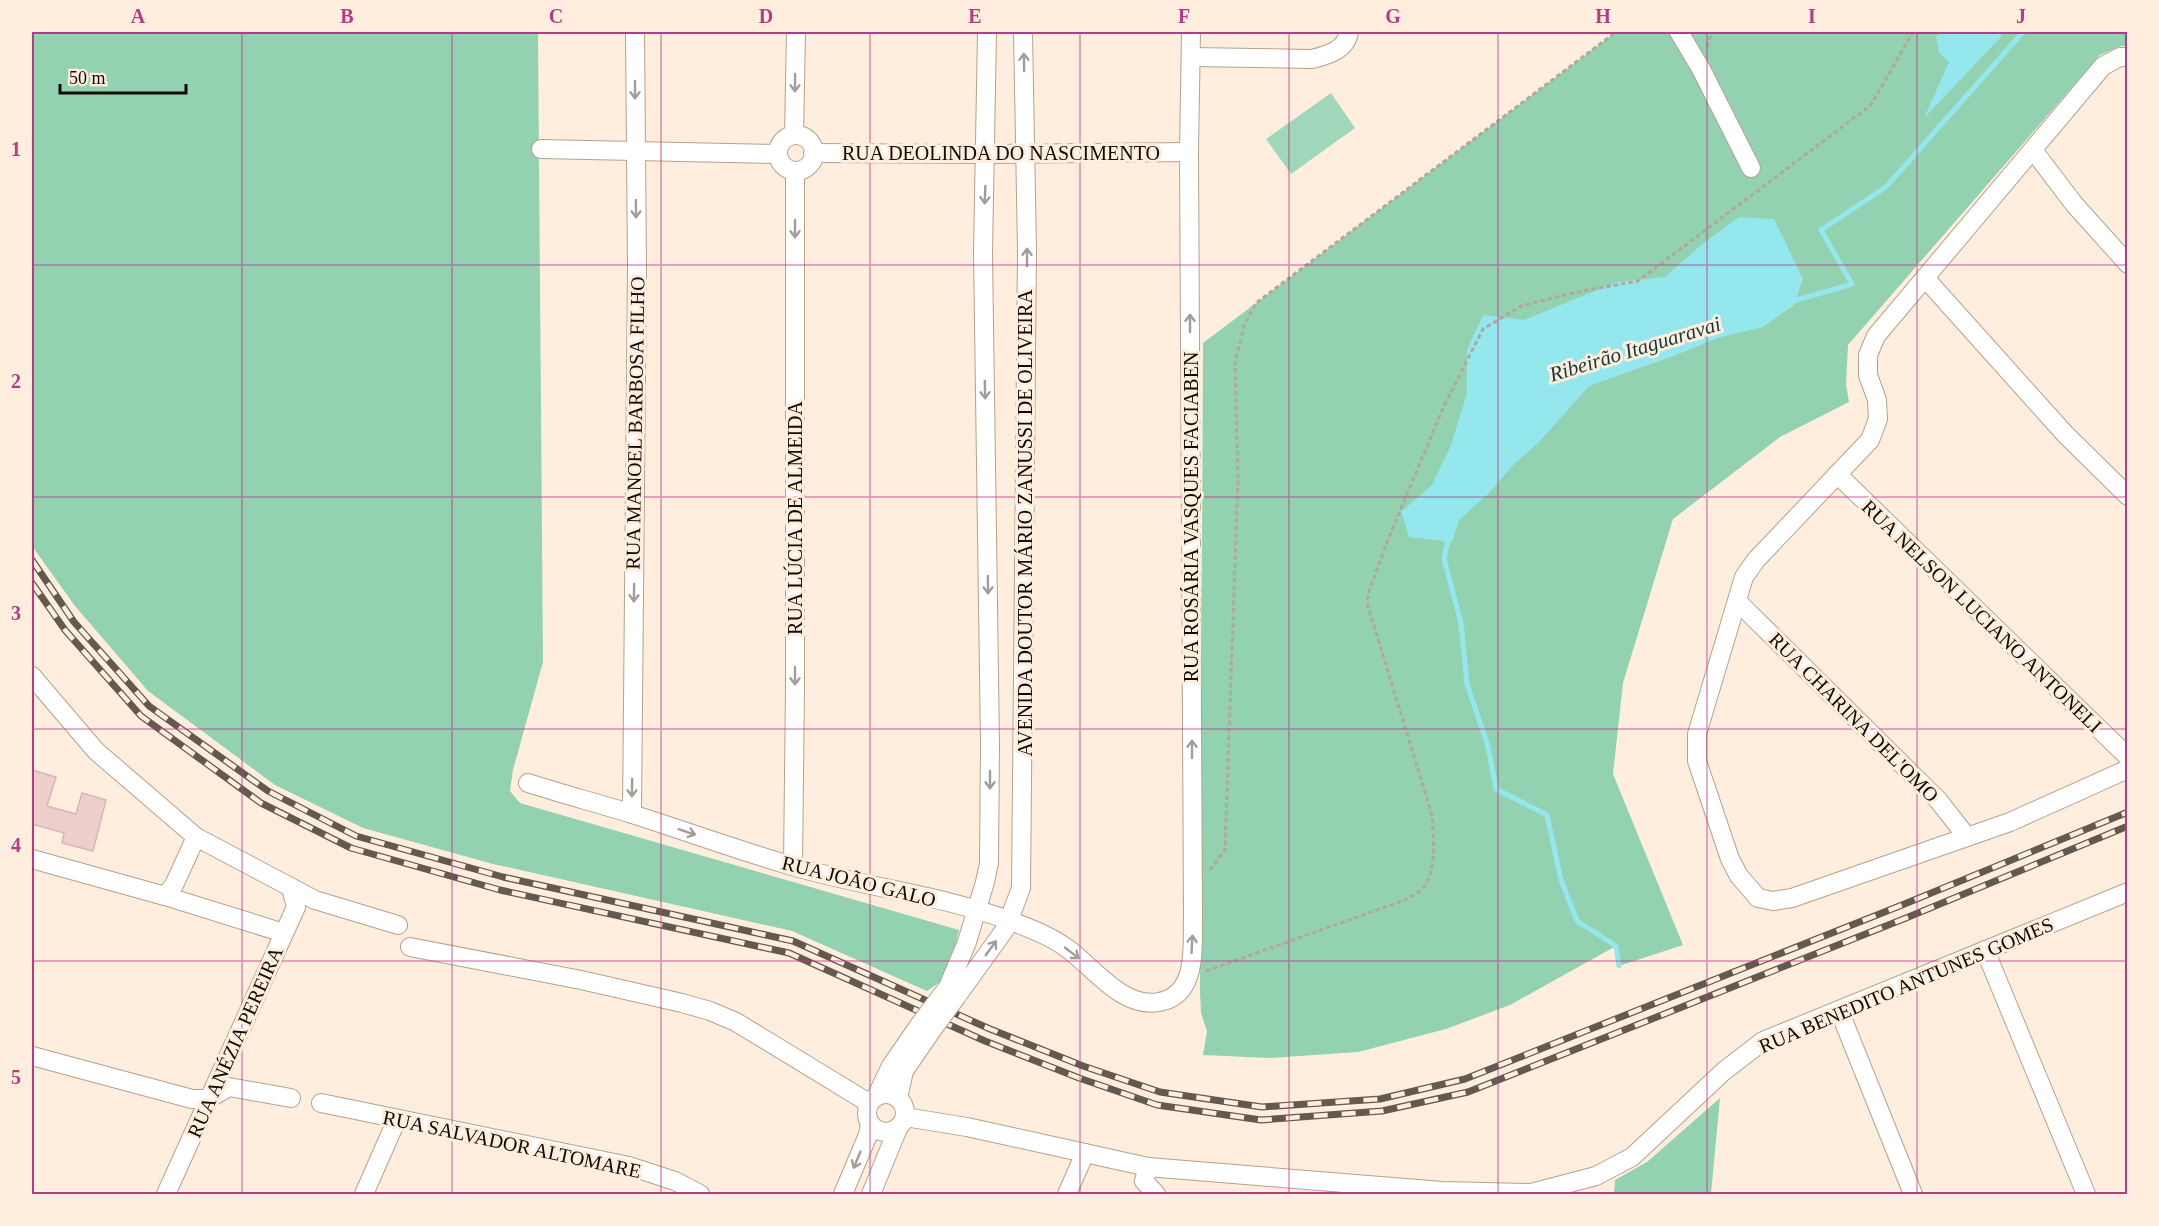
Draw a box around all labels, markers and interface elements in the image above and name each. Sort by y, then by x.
text: A [131,5,146,27]
text: B [340,5,354,27]
text: C [549,5,563,27]
text: D [759,5,773,27]
text: E [968,5,982,27]
text: F [1178,5,1190,27]
text: G [1385,5,1401,27]
text: H [1595,5,1611,27]
text: I [1808,5,1816,27]
text: J [2016,5,2026,27]
one-way arrow [1018,52,1030,72]
scale bar [60,57,186,95]
text: 50 m [69,68,106,88]
one-way arrow [789,73,801,93]
one-way arrow [630,79,641,99]
text: 1 [11,138,21,160]
street label: RUA DEOLINDA DO NASCIMENTO [842,142,1160,164]
one-way arrow [979,184,991,204]
one-way arrow [630,199,642,219]
one-way arrow [789,219,801,239]
one-way arrow [1021,247,1033,267]
street label: RUA MANOEL BARBOSA FILHO [621,276,649,570]
street label: AVENIDA DOUTOR MÁRIO ZANUSSI DE OLIVEIRA [1014,289,1036,757]
water label: Ribeirão Itaguaravai [1545,311,1724,387]
one-way arrow [1184,314,1196,334]
street label: RUA ROSÁRIA VASQUES FACIABEN [1180,352,1202,682]
text: 2 [11,370,21,392]
one-way arrow [979,379,991,399]
street label: RUA LÚCIA DE ALMEIDA [783,401,806,635]
street label: RUA NELSON LUCIANO ANTONELI [1858,495,2106,737]
one-way arrow [982,574,994,594]
one-way arrow [628,583,640,603]
text: 3 [11,602,21,624]
street label: RUA CHARINA DEL'OMO [1765,628,1943,806]
one-way arrow [789,666,801,686]
one-way arrow [1186,740,1198,760]
one-way arrow [984,769,996,789]
one-way arrow [626,778,638,798]
one-way arrow [677,827,696,838]
text: 4 [11,834,21,856]
street label: RUA JOÃO GALO [780,850,938,911]
street label: RUA BENEDITO ANTUNES GOMES [1755,913,2057,1057]
one-way arrow [1186,935,1197,955]
one-way arrow [985,941,997,957]
street label: RUA ANÉZIA PEREIRA [183,943,287,1141]
one-way arrow [1064,946,1080,959]
text: 5 [11,1066,21,1088]
street label: RUA SALVADOR ALTOMARE [381,1106,643,1182]
one-way arrow [851,1150,863,1168]

